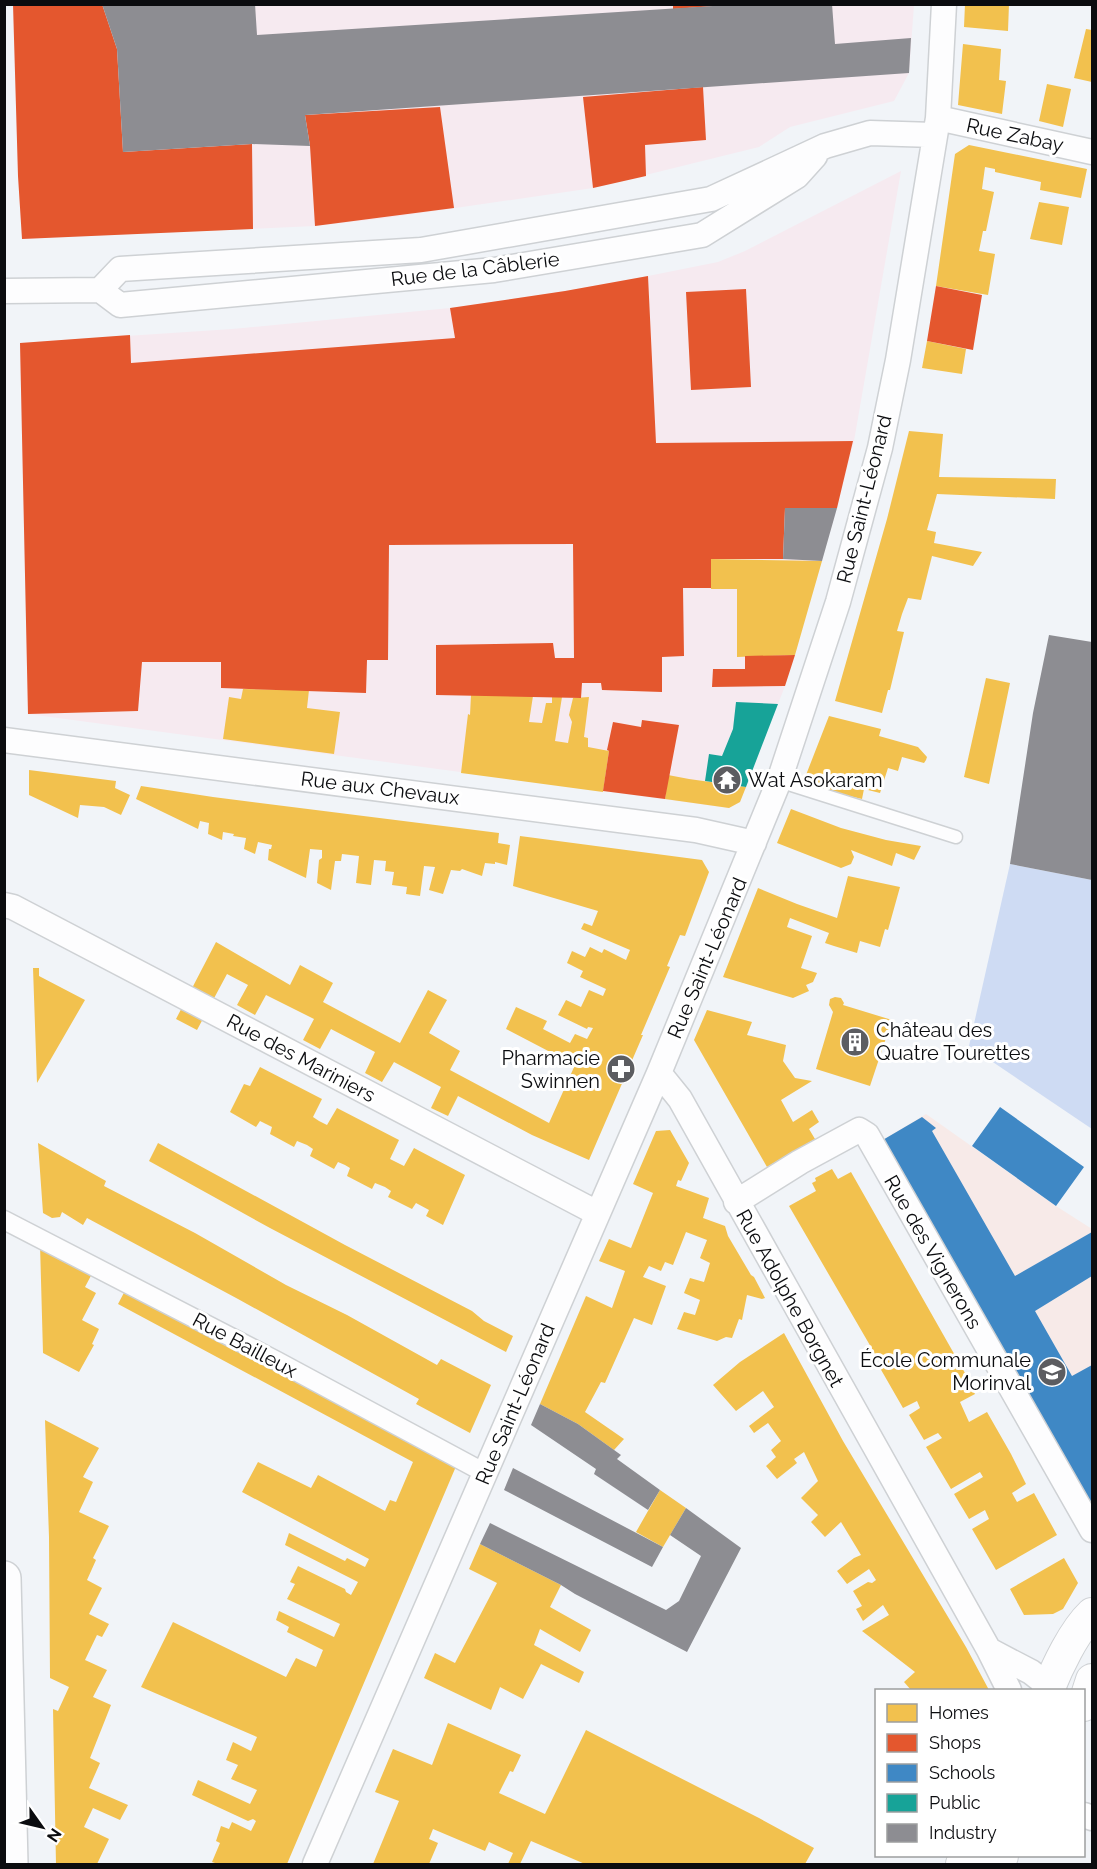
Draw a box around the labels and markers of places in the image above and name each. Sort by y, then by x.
temple icon: Wat Asokaram [711,764,743,796]
place label: Wat Asokaram [748,768,883,792]
place label: Château des Quatre Tourettes [876,1018,1030,1065]
building icon: Château des Quatre Tourettes [839,1026,871,1058]
place label: Pharmacie Swinnen [502,1046,600,1093]
pharmacy icon: Pharmacie Swinnen [605,1053,637,1085]
place label: École Communale Morinval [860,1348,1032,1395]
school or university icon: École Communale Morinval [1036,1356,1068,1388]

